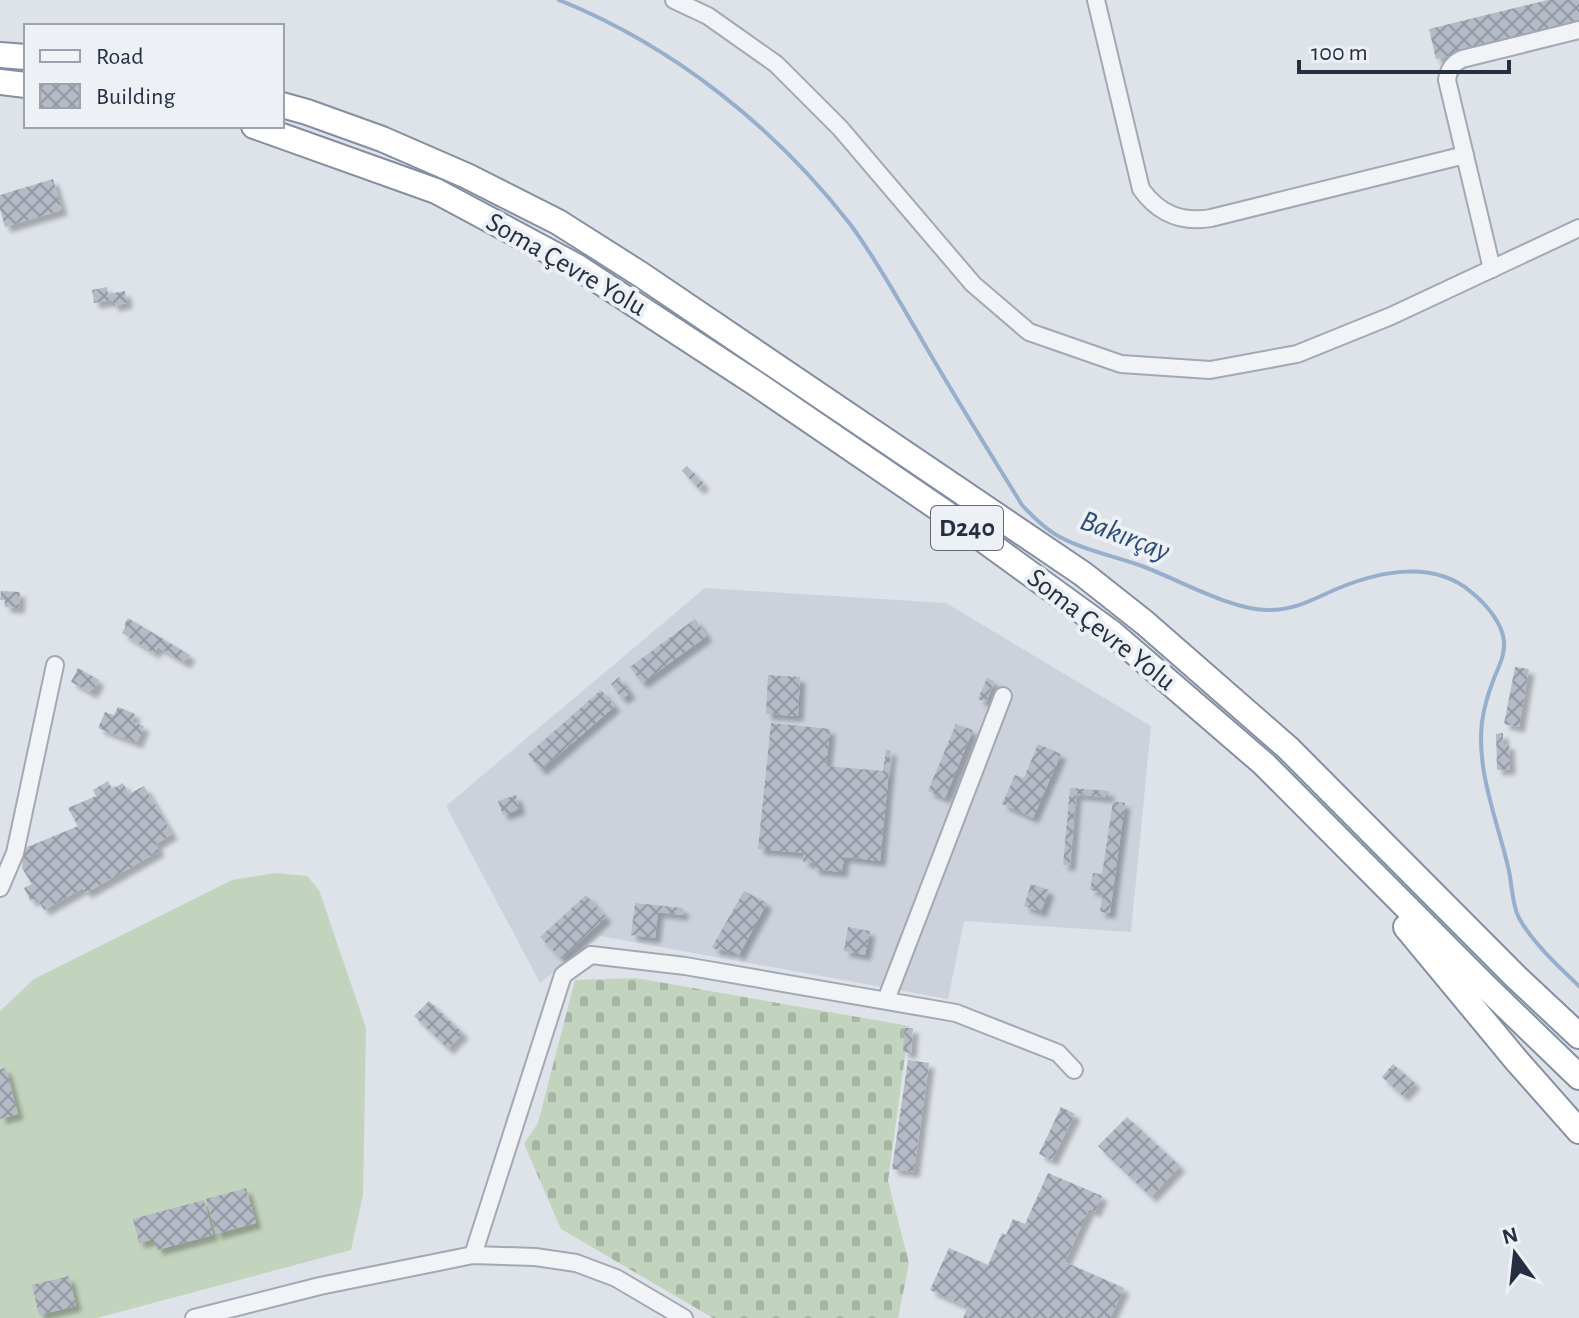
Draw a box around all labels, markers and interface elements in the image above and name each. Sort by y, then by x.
legend [24,24,284,128]
scale bar [1299,24,1509,74]
text: 100 m [1311,41,1368,65]
text: Road [96,45,144,69]
text: Building [96,85,175,109]
street label: Soma Çevre Yolu [481,208,651,322]
water label: Bakırçay [1076,505,1175,567]
road number: D240 [931,506,1003,550]
street label: Soma Çevre Yolu [1022,564,1180,696]
north arrow [1475,1214,1555,1294]
text: N [1500,1223,1520,1248]

